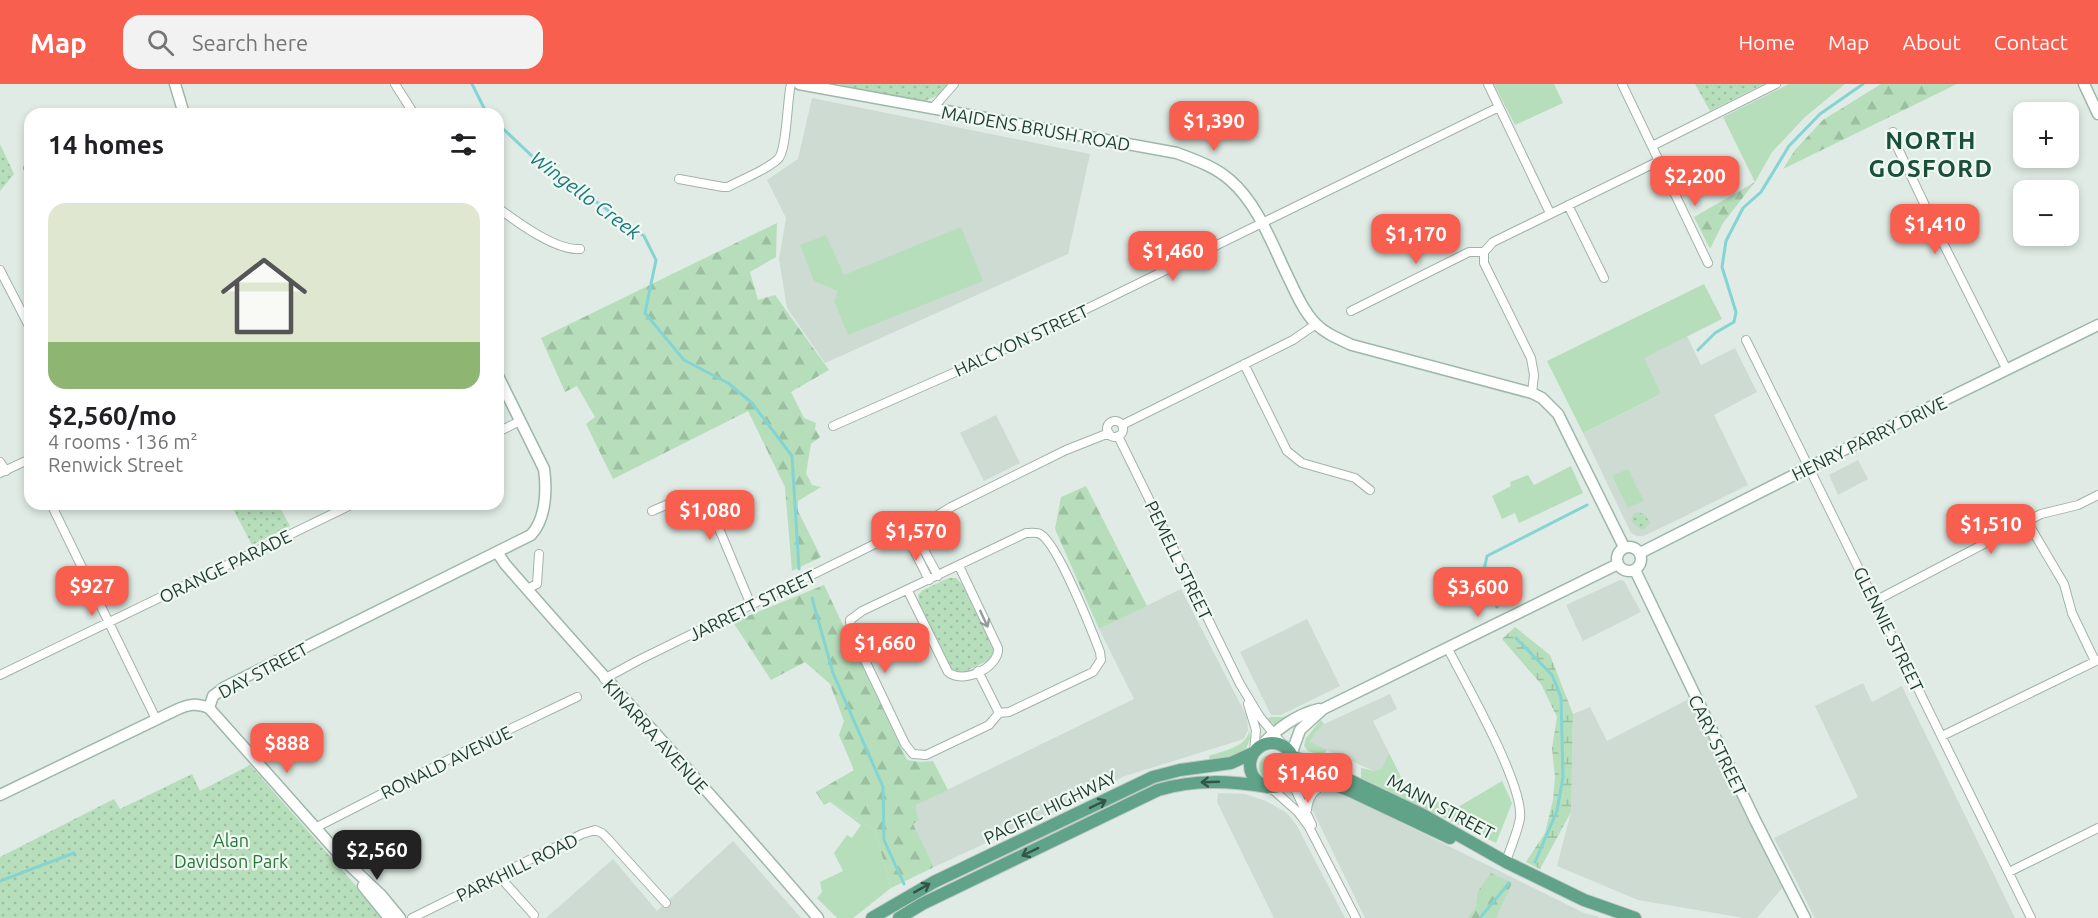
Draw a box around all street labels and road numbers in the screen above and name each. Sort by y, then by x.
street label: MAIDENS BRUSH ROAD [940,102,1132,154]
street label: HALCYON STREET [951,300,1091,380]
street label: HENRY PARRY DRIVE [1788,392,1950,484]
street label: PEMELL STREET [1142,497,1216,623]
street label: ORANGE PARADE [156,525,294,607]
street label: GLENNIE STREET [1850,563,1928,695]
street label: JARRETT STREET [685,566,819,644]
street label: DAY STREET [215,638,311,702]
street label: KINARRA AVENUE [600,675,712,797]
street label: CARY STREET [1685,691,1751,799]
street label: RONALD AVENUE [377,722,515,802]
street label: PACIFIC HIGHWAY [980,766,1120,848]
street label: MANN STREET [1384,769,1498,843]
street label: PARKHILL ROAD [453,829,581,905]

